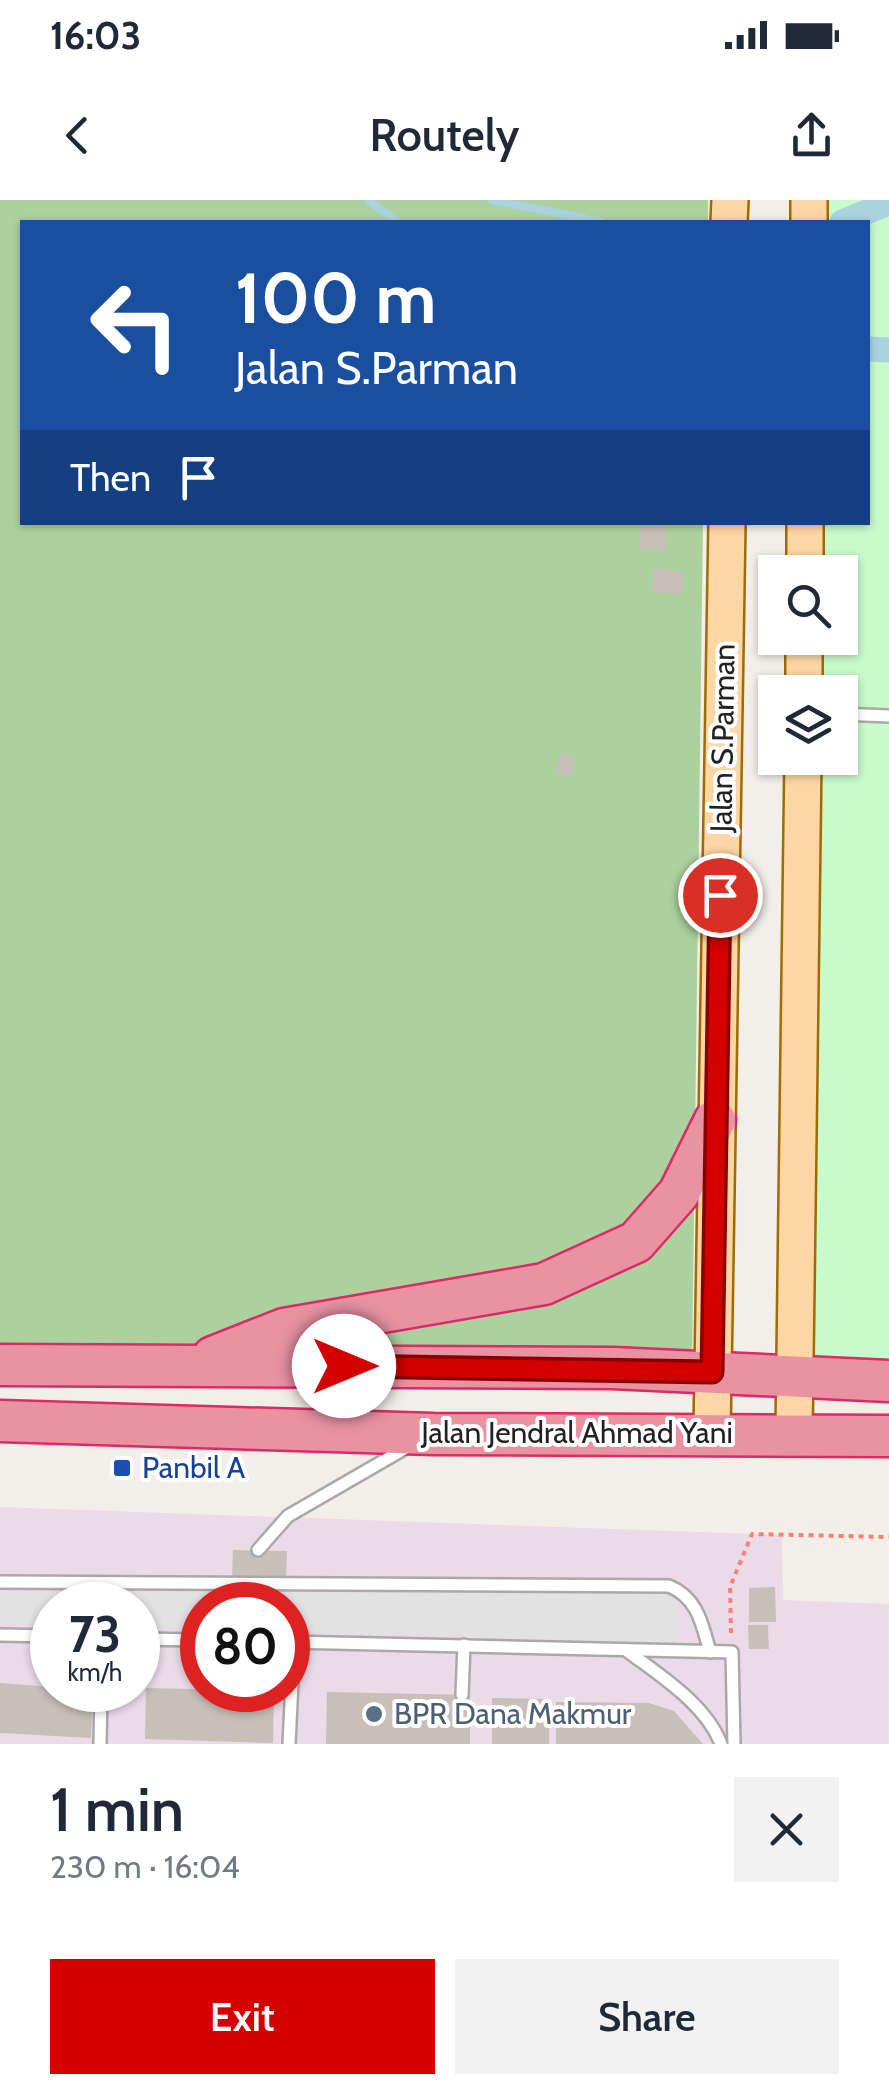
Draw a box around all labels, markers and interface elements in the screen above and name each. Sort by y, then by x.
text: 16:03 [50,12,141,59]
icon: back [50,108,105,163]
text: Routely [370,108,519,162]
icon: share [784,108,839,163]
text: 100 m [235,255,436,341]
icon: left [70,260,200,390]
text: Jalan S.Parman [235,341,518,395]
icon: arrive [171,450,226,505]
text: Then [70,454,151,501]
map controls [758,555,858,775]
button: search [758,555,858,655]
street label: Jalan S.Parman [702,643,743,834]
button: layers [758,675,858,775]
pin [678,853,763,938]
icon: arrive [693,868,748,923]
position arrow [292,1314,396,1418]
street label: Jalan Jendral Ahmad Yani [420,1414,733,1451]
place label: Panbil A [142,1449,246,1486]
marker: Panbil A [111,1457,133,1479]
speed limit sign: 80 [180,1582,310,1712]
text: 73 [69,1604,121,1665]
text: km/h [68,1657,122,1687]
place label: BPR Dana Makmur [394,1695,632,1732]
marker: BPR Dana Makmur [363,1703,385,1725]
text: 1 min [50,1773,184,1846]
button: close [734,1777,839,1882]
text: 230 m · 16:04 [50,1847,240,1886]
button: Exit [50,1959,435,2074]
button: Share [455,1959,839,2074]

